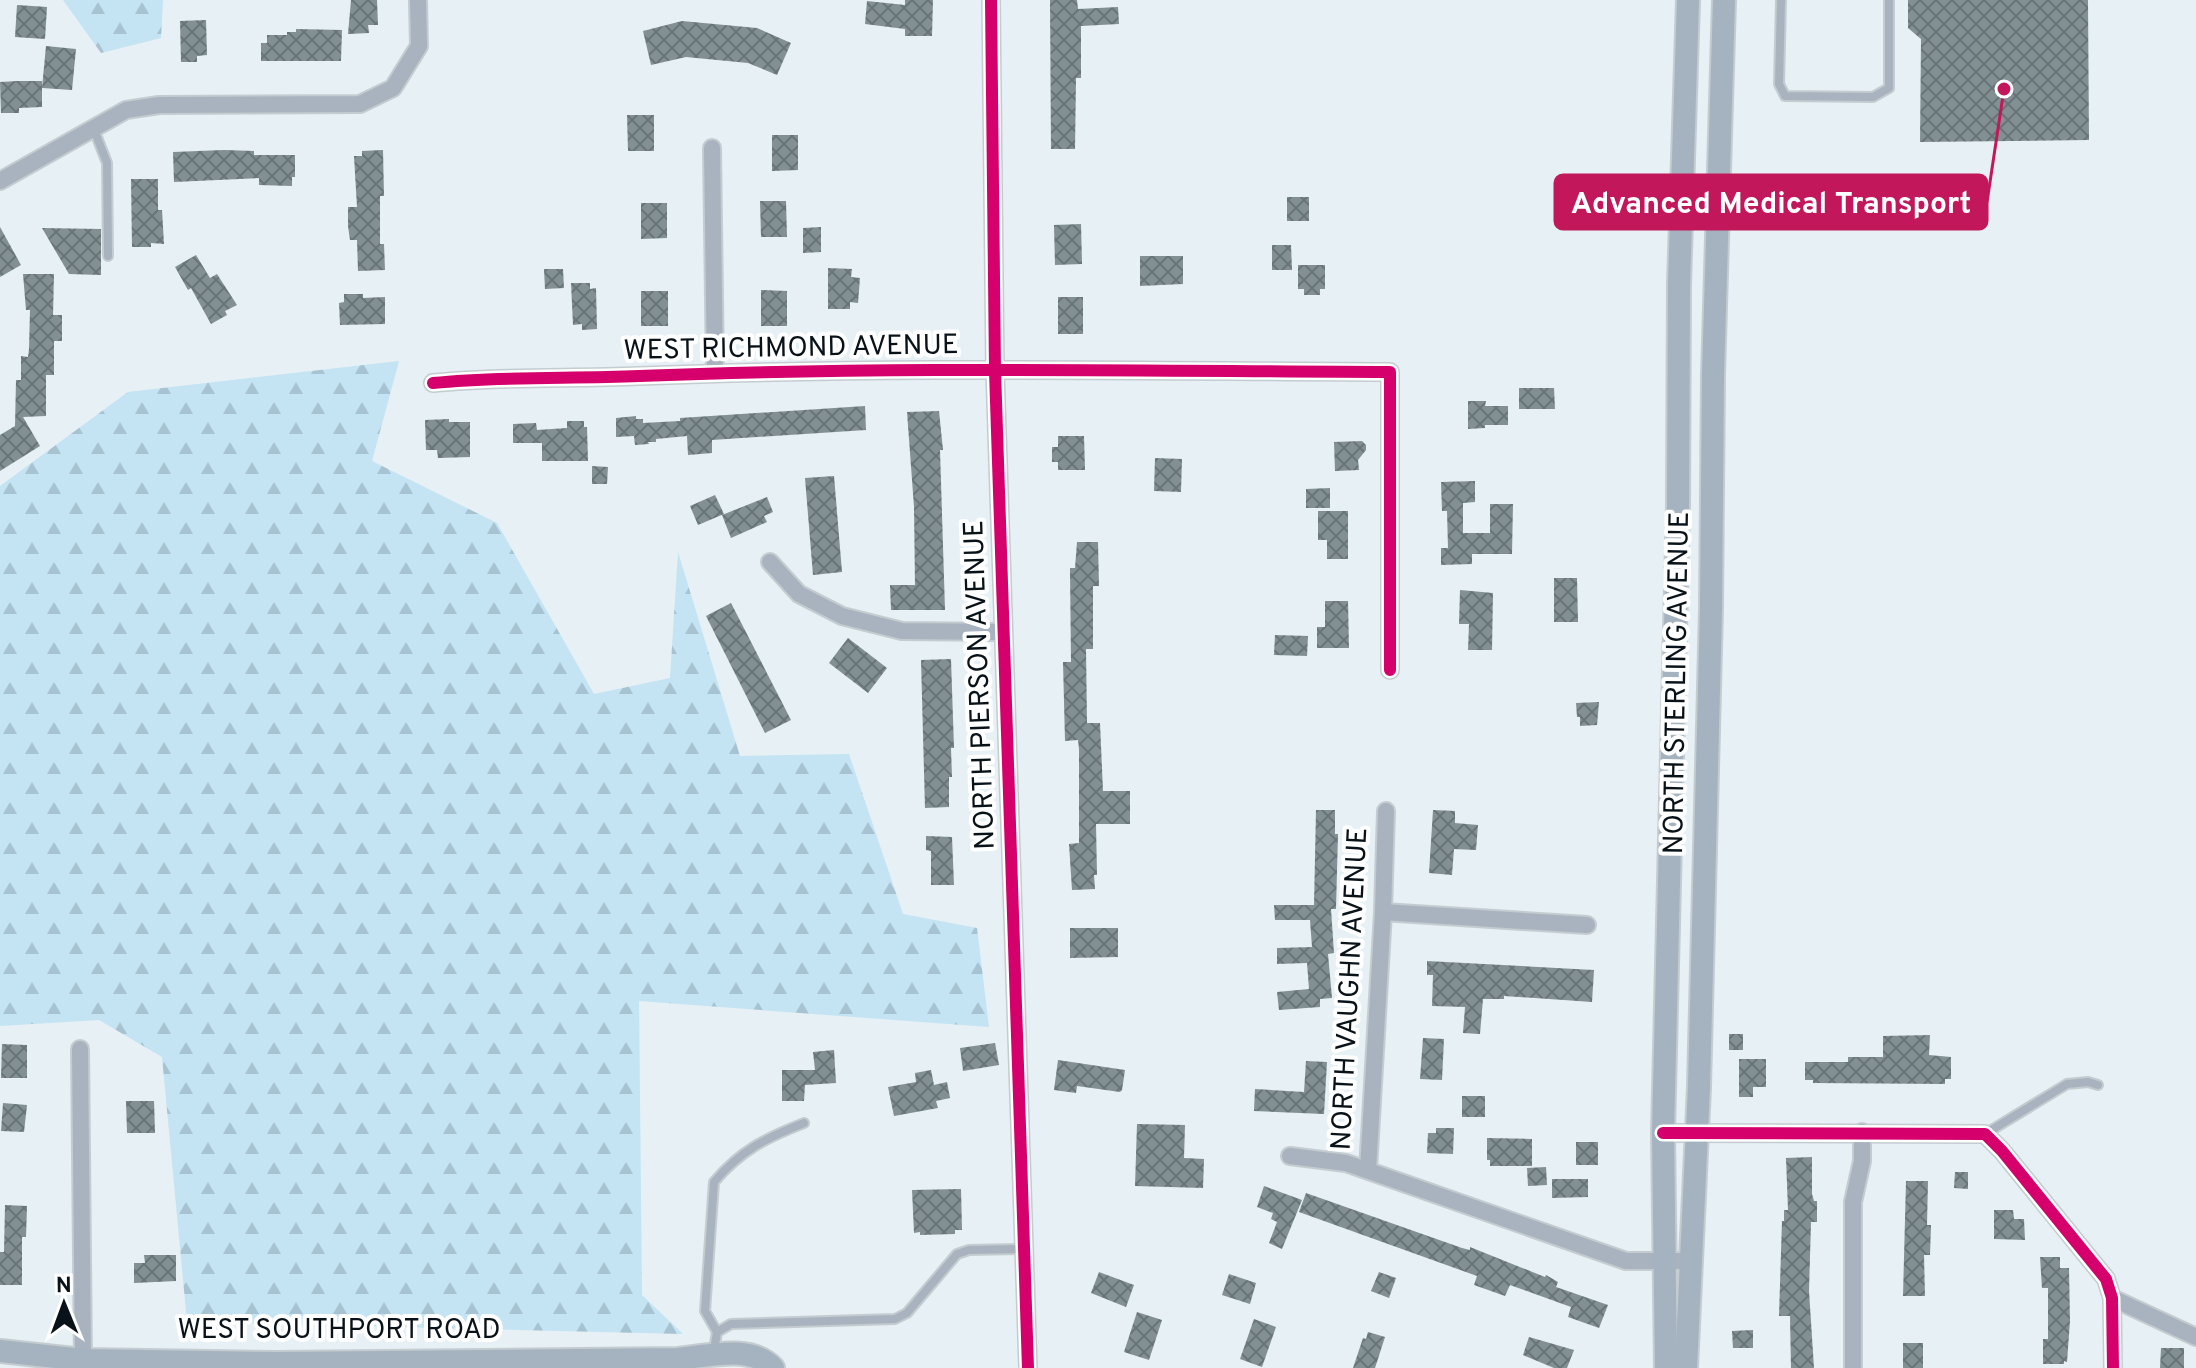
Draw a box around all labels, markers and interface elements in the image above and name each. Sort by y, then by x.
callout: Advanced Medical Transport [1555,175,1987,229]
text: Advanced Medical Transport [1571,187,1971,224]
street label: WEST RICHMOND AVENUE [623,328,959,370]
street label: NORTH STERLING AVENUE [1657,511,1699,855]
street label: NORTH PIERSON AVENUE [957,520,1005,850]
street label: NORTH VAUGHN AVENUE [1325,827,1377,1151]
north arrow [24,1264,104,1344]
text: N [56,1273,72,1300]
street label: WEST SOUTHPORT ROAD [177,1313,501,1349]

